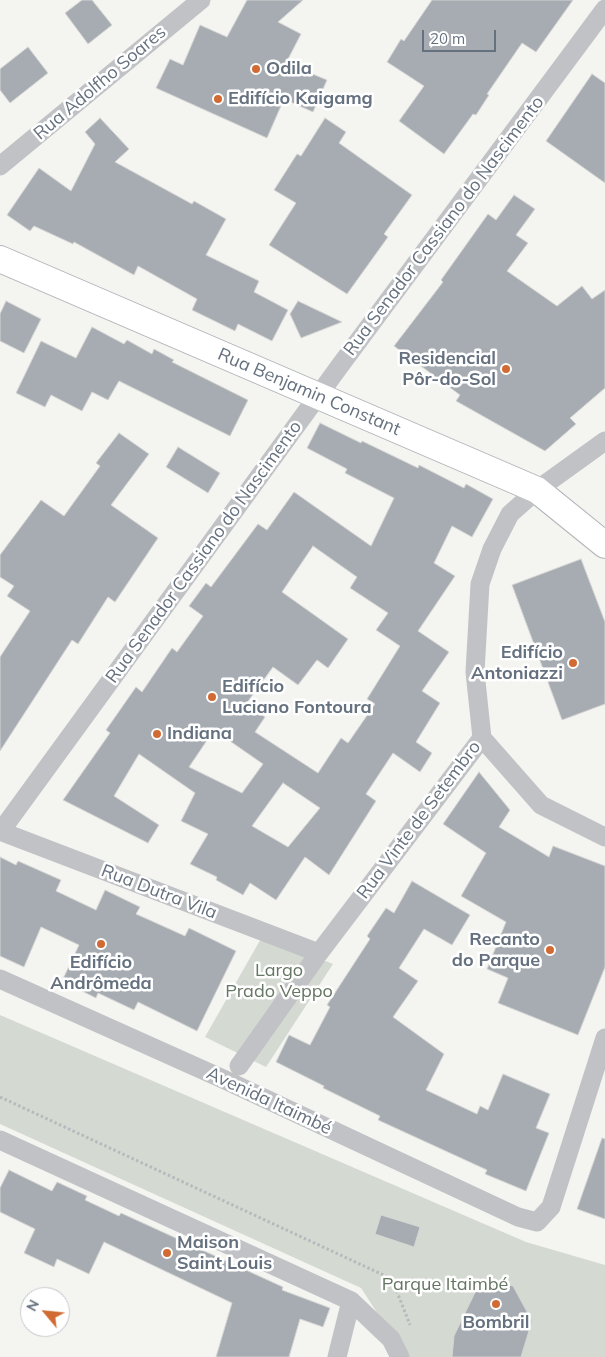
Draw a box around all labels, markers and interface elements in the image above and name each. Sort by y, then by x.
scale bar [425,20,499,52]
street label: Rua Adolfho Soares [30,21,170,145]
text: 20 m [430,29,465,48]
place label: Odila [266,58,312,80]
marker: Odila [250,63,262,75]
place label: Edifício Kaigamg [228,88,373,110]
street label: Rua Senador Cassiano do Nascimento [339,92,549,360]
marker: Edifício Kaigamg [212,93,224,105]
street label: Rua Benjamin Constant [214,344,404,440]
place label: Residencial Pôr-do-Sol [399,348,496,390]
marker: Residencial Pôr-do-Sol [500,363,512,375]
street label: Rua Senador Cassiano do Nascimento [101,417,307,687]
place label: Edifício Antoniazzi [471,642,563,684]
marker: Edifício Antoniazzi [567,657,579,669]
place label: Edifício Luciano Fontoura [222,676,372,719]
marker: Edifício Luciano Fontoura [206,691,218,703]
place label: Indiana [167,723,232,745]
marker: Indiana [151,728,163,740]
street label: Rua Vinte de Setembro [353,737,485,903]
street label: Rua Dutra Vila [98,860,220,924]
place label: Recanto do Parque [452,929,540,972]
marker: Edifício Andrômeda [95,938,107,950]
marker: Recanto do Parque [544,944,556,956]
place label: Edifício Andrômeda [50,952,152,994]
park label: Largo Prado Veppo [225,960,333,1002]
street label: Avenida Itaimbé [203,1063,335,1139]
place label: Maison Saint Louis [177,1232,272,1274]
marker: Maison Saint Louis [161,1247,173,1259]
park label: Parque Itaimbé [382,1274,508,1296]
north arrow [20,1287,70,1337]
text: N [22,1297,43,1314]
marker: Bombril [490,1298,502,1310]
place label: Bombril [463,1312,529,1334]

